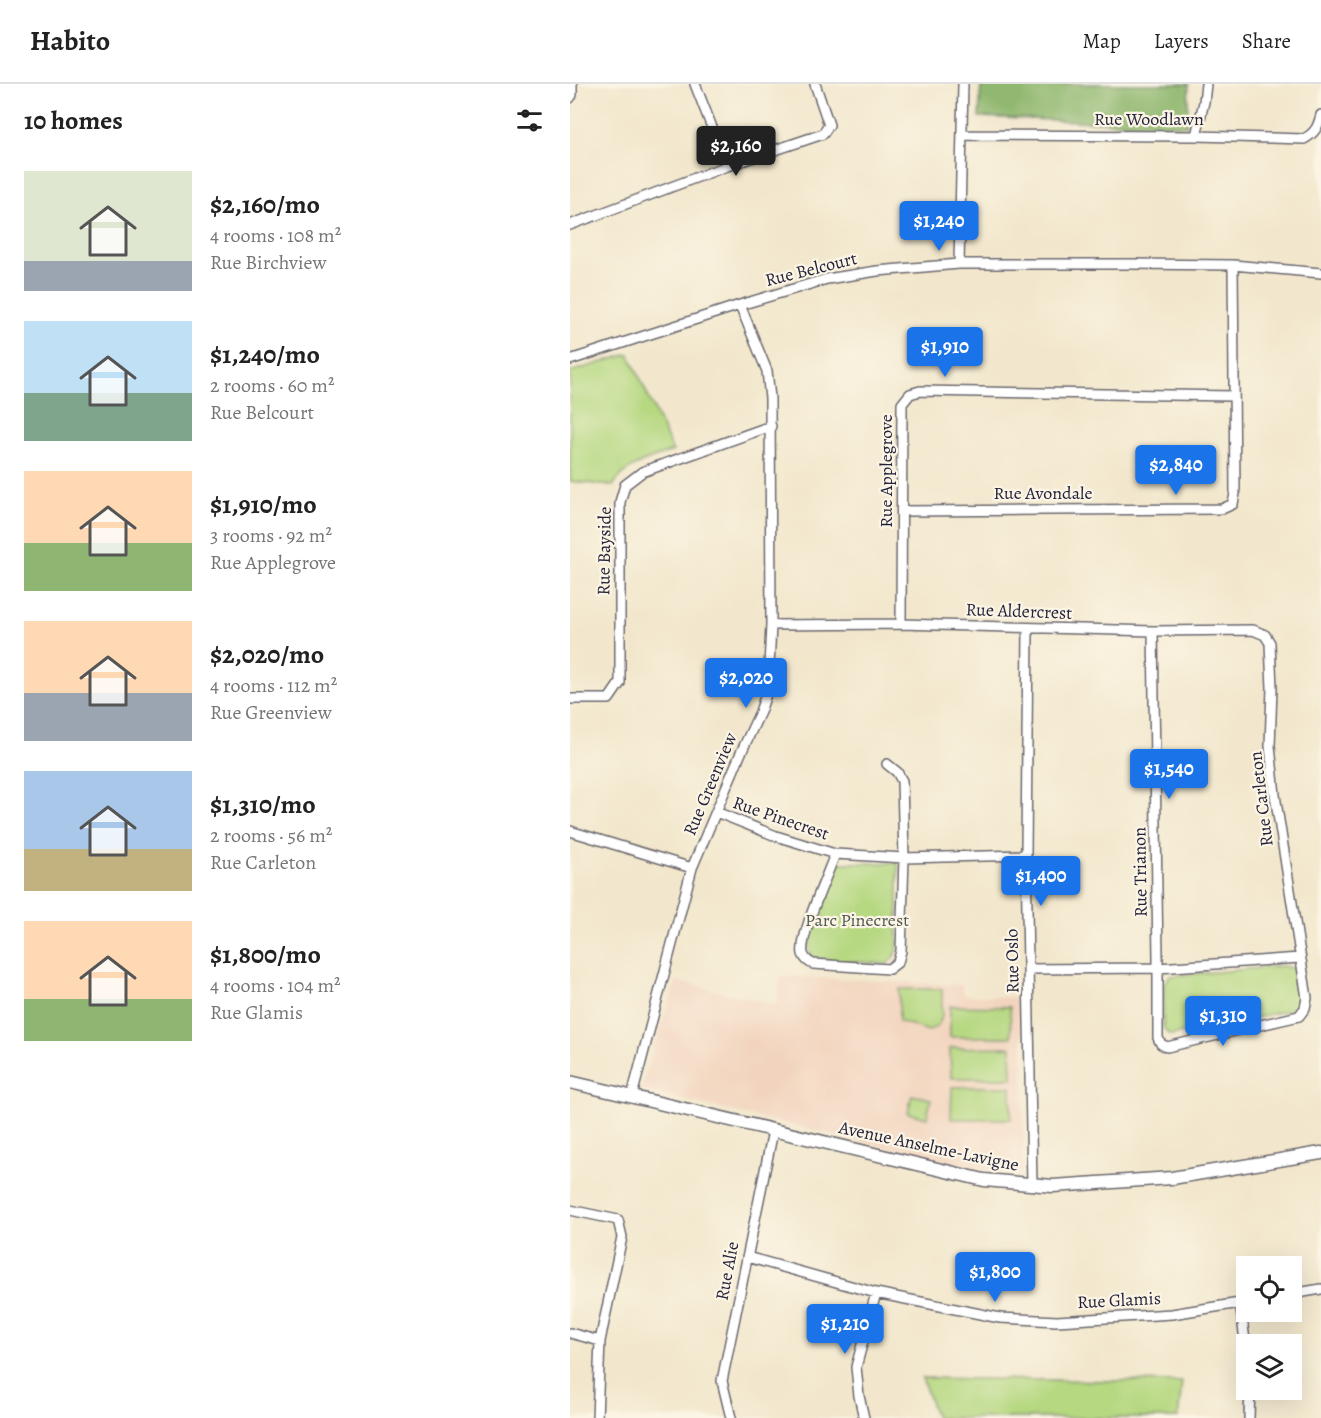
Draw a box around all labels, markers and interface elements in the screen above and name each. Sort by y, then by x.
text: Habito [30,22,110,60]
text: Map [1082,27,1121,55]
text: Layers [1154,27,1209,55]
text: Share [1242,27,1291,55]
text: 10 homes [24,103,123,138]
icon: filters [513,104,546,137]
street label: Rue Woodlawn [1094,107,1204,131]
pin: $2,160 [687,126,785,177]
text: $2,160 [711,132,761,159]
text: $2,160/mo [210,187,320,222]
icon: home [72,195,144,267]
pin: $1,240 [890,201,988,252]
text: $1,240 [914,207,964,234]
text: 4 rooms · 108 m² [210,222,341,249]
street label: Rue Belcourt [763,246,859,292]
text: Rue Birchview [210,249,327,276]
pin: $1,910 [896,327,994,378]
text: $1,910 [921,333,969,360]
text: $1,240/mo [210,337,320,372]
icon: home [72,345,144,417]
text: 2 rooms · 60 m² [210,372,334,399]
text: Rue Belcourt [210,399,314,426]
street label: Rue Applegrove [874,414,898,528]
pin: $2,840 [1127,445,1225,496]
text: $2,840 [1149,451,1203,478]
street label: Rue Avondale [993,481,1093,505]
text: $1,910/mo [210,487,317,522]
icon: home [72,495,144,567]
street label: Rue Bayside [591,506,617,596]
text: 3 rooms · 92 m² [210,522,332,549]
text: Rue Applegrove [210,549,336,576]
street label: Rue Aldercrest [965,597,1073,625]
text: $2,020/mo [210,637,324,672]
icon: home [72,645,144,717]
pin: $2,020 [697,658,795,709]
text: $2,020 [719,664,773,691]
text: 4 rooms · 112 m² [210,672,337,699]
text: Rue Greenview [210,699,332,726]
street label: Rue Greenview [678,729,743,839]
pin: $1,540 [1120,749,1218,800]
street label: Rue Carleton [1243,750,1279,848]
text: $1,540 [1144,755,1194,782]
text: $1,310/mo [210,787,316,822]
street label: Rue Pinecrest [730,790,832,846]
icon: home [72,795,144,867]
text: 2 rooms · 56 m² [210,822,332,849]
street label: Rue Trianon [1127,827,1153,917]
text: Rue Carleton [210,849,316,876]
pin: $1,400 [992,856,1090,907]
text: $1,400 [1015,862,1067,889]
park label: Parc Pinecrest [805,908,909,932]
street label: Rue Oslo [999,928,1025,994]
text: $1,800/mo [210,937,321,972]
icon: home [72,945,144,1017]
text: 4 rooms · 104 m² [210,972,341,999]
pin: $1,310 [1174,996,1272,1047]
text: Rue Glamis [210,999,303,1026]
text: $1,310 [1199,1002,1247,1029]
street label: Avenue Anselme-Lavigne [836,1115,1021,1177]
street label: Rue Alie [710,1239,744,1303]
pin: $1,800 [946,1252,1044,1303]
map controls [1236,1256,1302,1400]
button: locate [1236,1256,1302,1322]
text: $1,800 [969,1258,1021,1285]
street label: Rue Glamis [1077,1286,1161,1314]
pin: $1,210 [796,1304,894,1355]
text: $1,210 [821,1310,869,1337]
button: layers [1236,1334,1302,1400]

